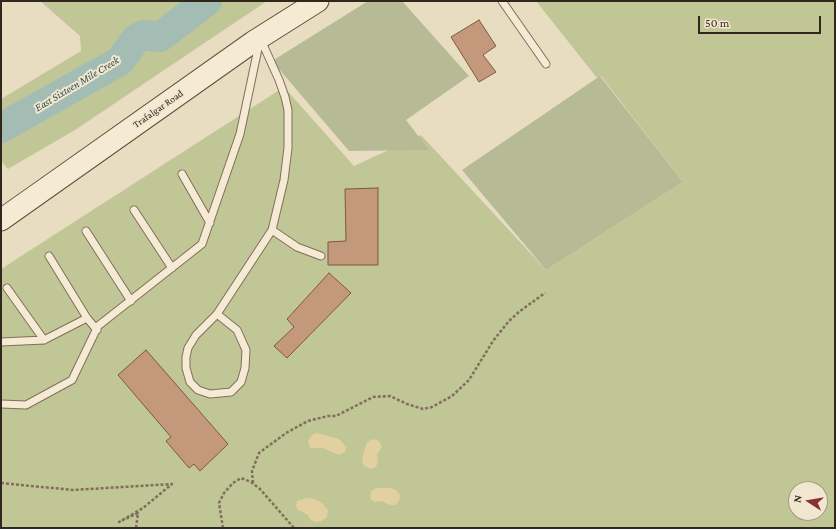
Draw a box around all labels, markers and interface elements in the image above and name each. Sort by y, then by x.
scale bar [700,8,823,34]
text: 50 m [705,16,729,30]
water label: East Sixteen Mile Creek [32,54,122,114]
street label: Trafalgar Road [130,87,186,131]
north arrow [788,481,828,521]
text: N [791,494,804,504]

